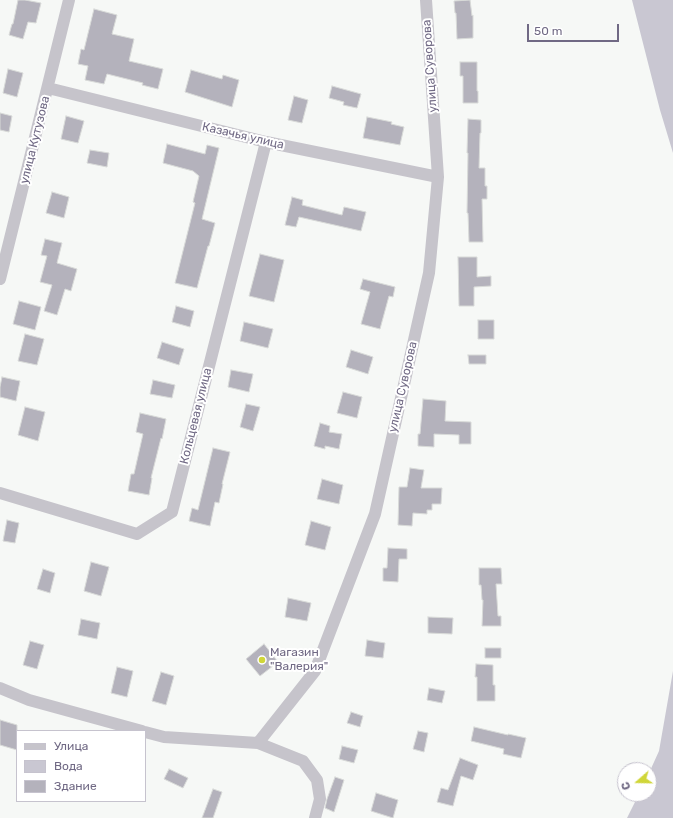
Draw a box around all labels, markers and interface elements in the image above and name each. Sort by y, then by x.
scale bar [529,16,621,42]
street label: улица Суворова [420,19,440,113]
text: 50 m [534,24,562,38]
street label: улица Кутузова [17,94,53,186]
street label: Казачья улица [201,120,285,152]
street label: улица Суворова [386,340,420,434]
street label: Кольцевая улица [177,366,215,466]
place label: Магазин "Валерия" [270,646,328,674]
marker: Магазин "Валерия" [257,655,267,665]
legend [16,730,146,802]
text: Улица [54,739,88,753]
text: Вода [54,759,83,773]
north arrow [617,762,657,802]
text: Здание [54,779,97,793]
text: С [619,780,634,792]

